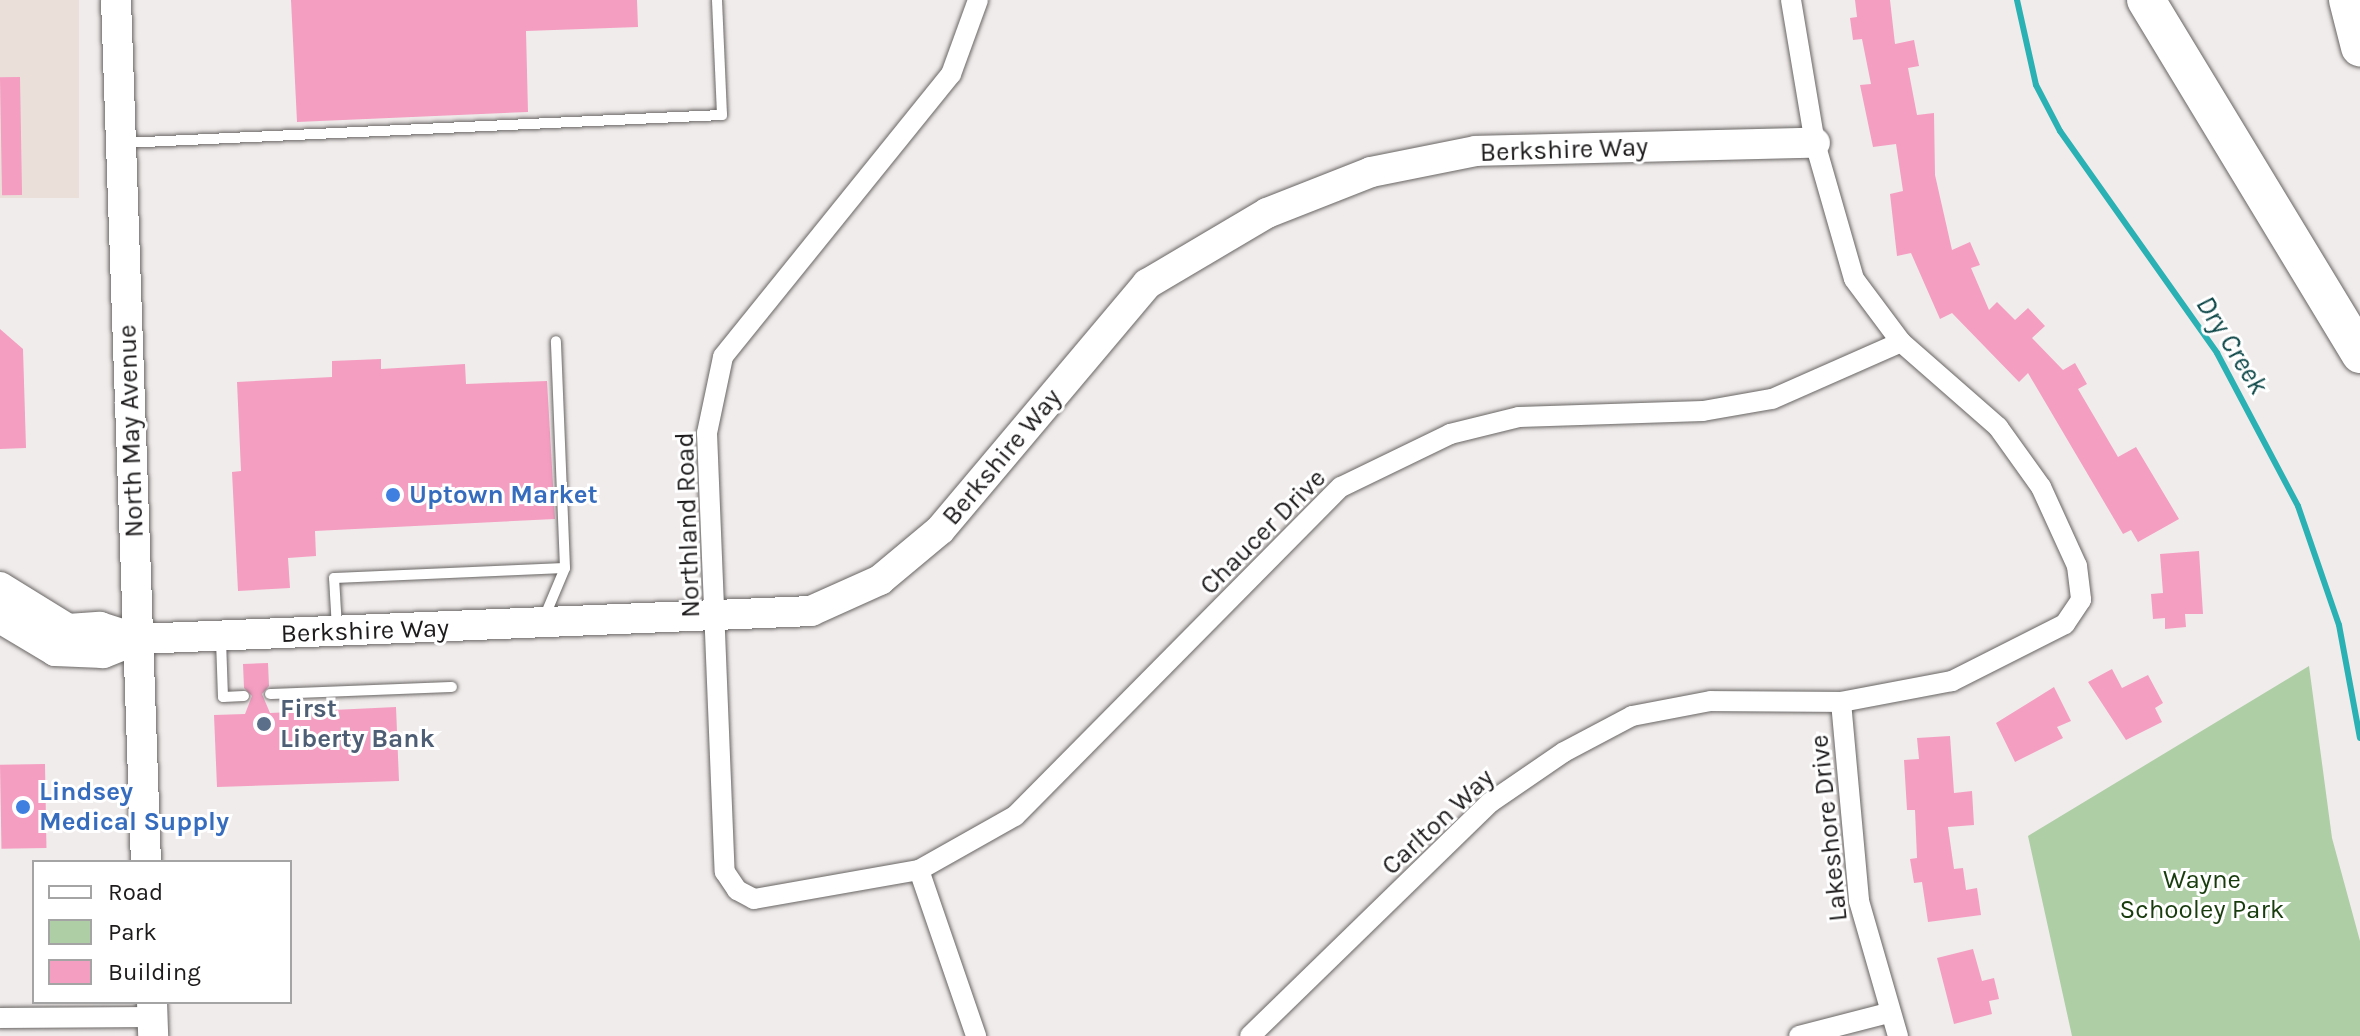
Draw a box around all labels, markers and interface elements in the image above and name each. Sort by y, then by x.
street label: Berkshire Way [1479,131,1649,169]
water label: Dry Creek [2189,290,2275,400]
street label: North May Avenue [112,324,150,538]
street label: Berkshire Way [936,382,1068,532]
street label: Northland Road [669,432,707,618]
street label: Chaucer Drive [1194,463,1332,601]
place label: Uptown Market [409,479,598,511]
marker: Uptown Market [384,486,402,504]
street label: Berkshire Way [280,612,450,650]
place label: First Liberty Bank [280,693,435,754]
marker: First Liberty Bank [255,715,273,733]
street label: Lakeshore Drive [1804,733,1854,923]
street label: Carlton Way [1376,762,1500,882]
place label: Lindsey Medical Supply [39,776,229,838]
marker: Lindsey Medical Supply [14,798,32,816]
legend [32,860,292,1004]
park label: Wayne Schooley Park [2120,864,2284,926]
text: Road [108,878,163,906]
text: Park [108,918,157,946]
text: Building [108,958,201,986]

